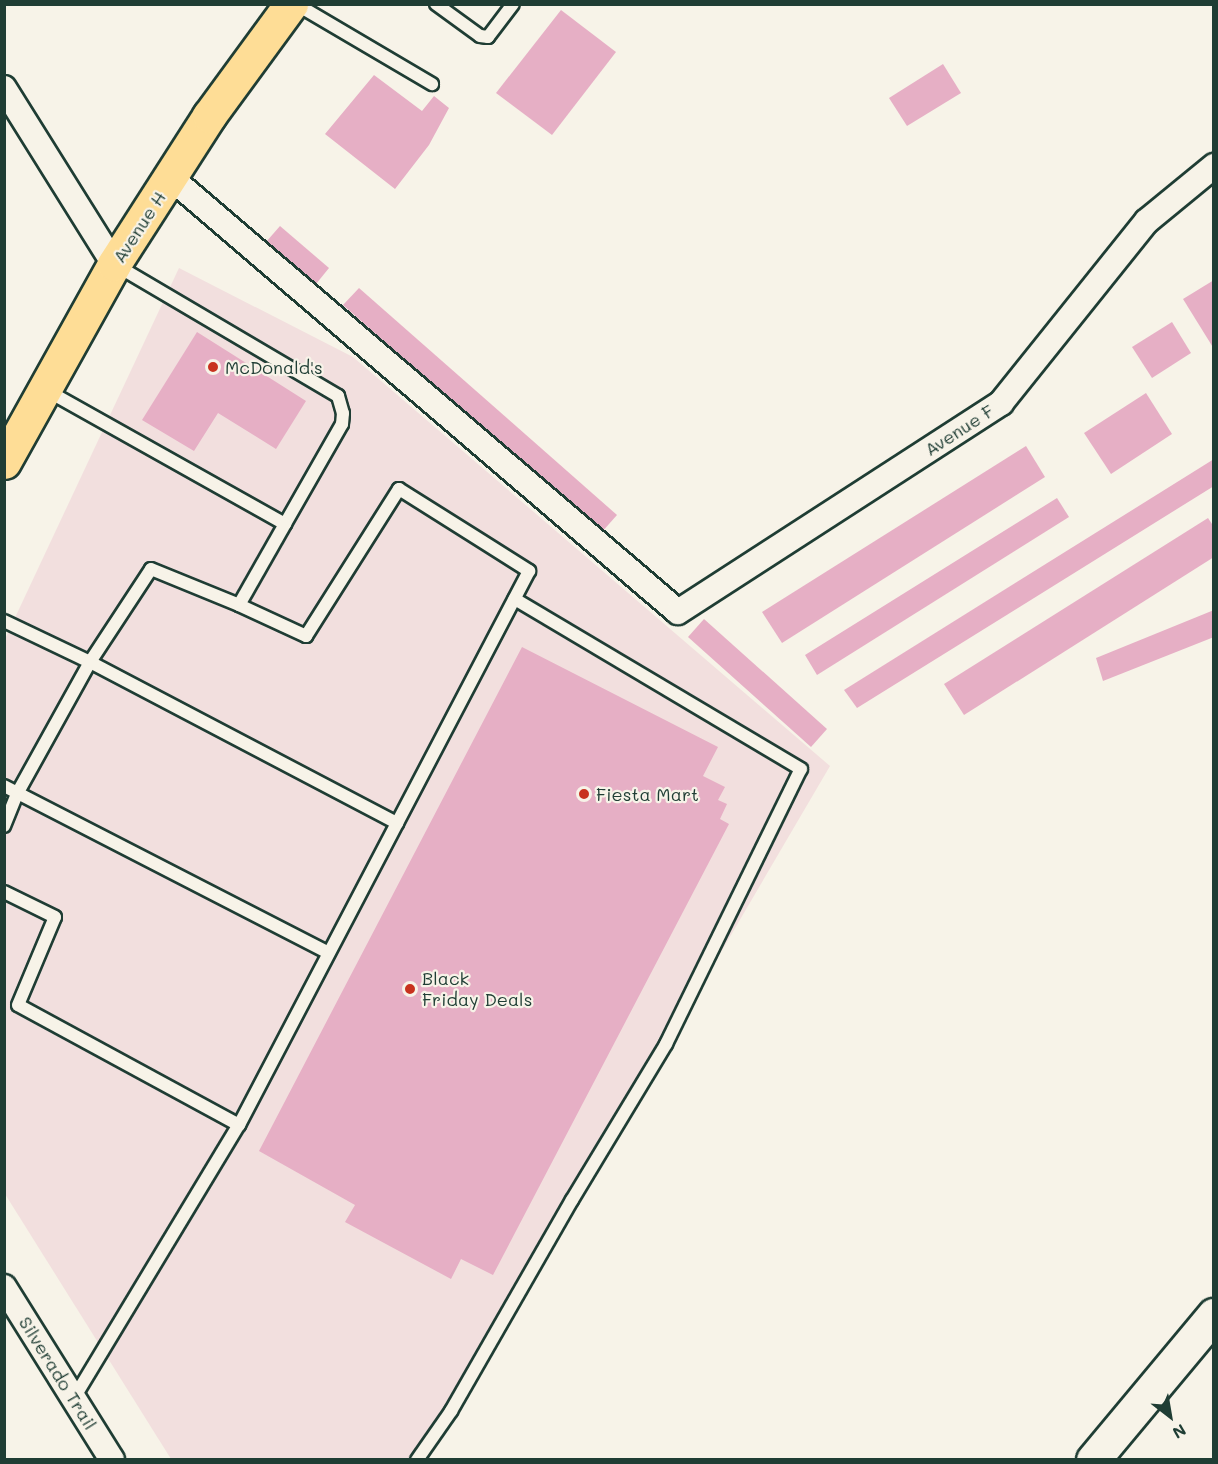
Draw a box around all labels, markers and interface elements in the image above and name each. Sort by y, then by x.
street label: Avenue H [108,187,170,267]
place label: McDonald's [225,356,323,378]
marker: McDonald's [206,360,220,374]
street label: Avenue F [920,400,998,460]
place label: Fiesta Mart [596,783,699,805]
marker: Fiesta Mart [577,787,591,801]
place label: Black Friday Deals [422,968,532,1010]
marker: Black Friday Deals [403,982,417,996]
street label: Silverado Trail [15,1312,101,1434]
north arrow [1140,1386,1200,1446]
text: N [1169,1420,1190,1444]

